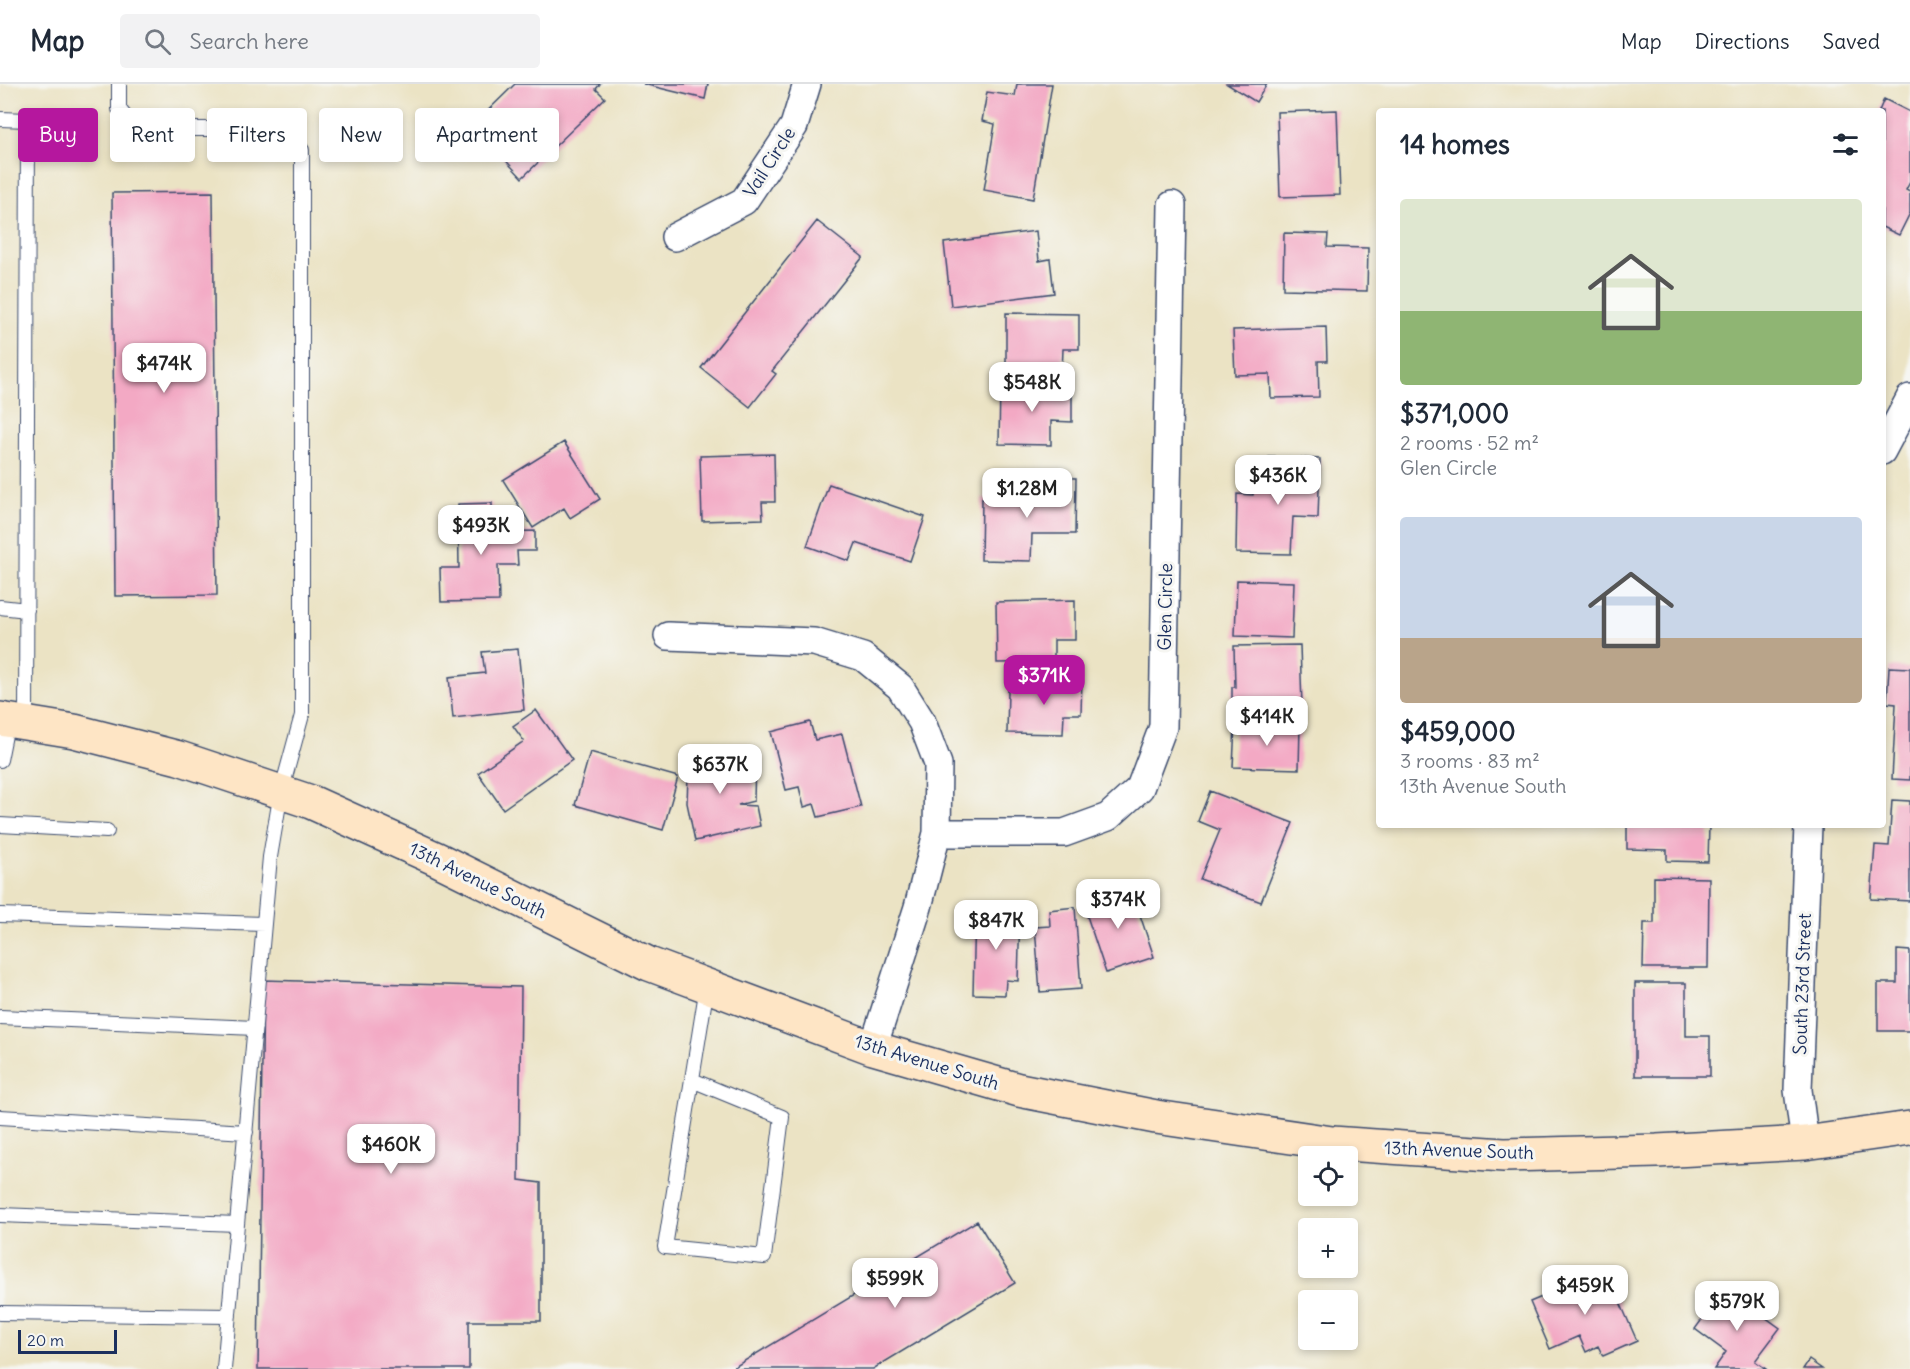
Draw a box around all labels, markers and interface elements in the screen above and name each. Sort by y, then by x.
search box [120,14,540,68]
text: Map [30,23,84,59]
icon: search [141,25,174,58]
text: Search here [189,27,309,55]
text: Map [1621,28,1662,55]
text: Directions [1695,28,1789,55]
text: Saved [1822,28,1880,55]
chip: Buy [18,108,98,162]
chip: Rent [110,108,195,162]
chip: Filters [207,108,307,162]
chip: New [319,108,403,162]
chip: Apartment [415,108,559,162]
street label: Vail Circle [738,123,800,201]
text: 14 homes [1400,128,1510,161]
icon: filters [1829,128,1862,161]
icon: home [1577,238,1685,346]
pin: $474K [122,343,206,394]
text: $474K [136,350,192,375]
pin: $548K [990,362,1074,413]
text: $548K [1003,369,1061,394]
text: $371,000 [1400,397,1509,430]
text: 2 rooms · 52 m² [1400,430,1539,455]
pin: $436K [1236,455,1320,506]
text: Glen Circle [1400,455,1497,480]
text: $436K [1249,462,1307,487]
pin: $1.28M [978,468,1076,519]
text: $1.28M [996,475,1058,500]
pin: $493K [439,505,523,556]
text: $493K [452,512,510,537]
icon: home [1577,556,1685,664]
street label: Glen Circle [1153,563,1177,651]
pin: $371K [1002,655,1086,706]
text: $371K [1018,662,1070,687]
pin: $414K [1225,696,1309,747]
text: $414K [1240,703,1294,728]
text: $459,000 [1400,715,1516,748]
pin: $637K [678,744,762,795]
text: 3 rooms · 83 m² [1400,748,1540,773]
text: $637K [692,751,748,776]
text: 13th Avenue South [1400,773,1566,798]
street label: 13th Avenue South [406,837,550,923]
pin: $374K [1076,879,1160,930]
text: $374K [1090,886,1146,911]
pin: $847K [954,900,1038,951]
text: $847K [968,907,1024,932]
street label: South 23rd Street [1788,913,1816,1055]
street label: 13th Avenue South [852,1029,1002,1095]
pin: $460K [349,1124,433,1175]
text: $460K [361,1131,421,1156]
street label: 13th Avenue South [1384,1136,1534,1164]
map controls [1298,1146,1358,1350]
button: locate [1298,1146,1358,1206]
button: + [1298,1218,1358,1278]
pin: $599K [853,1258,937,1309]
text: $599K [866,1265,924,1290]
pin: $459K [1543,1265,1627,1316]
text: $459K [1556,1272,1614,1297]
pin: $579K [1695,1281,1779,1332]
text: $579K [1709,1288,1765,1313]
button: − [1298,1290,1358,1350]
scale bar [18,1327,117,1354]
text: 20 m [27,1330,64,1350]

